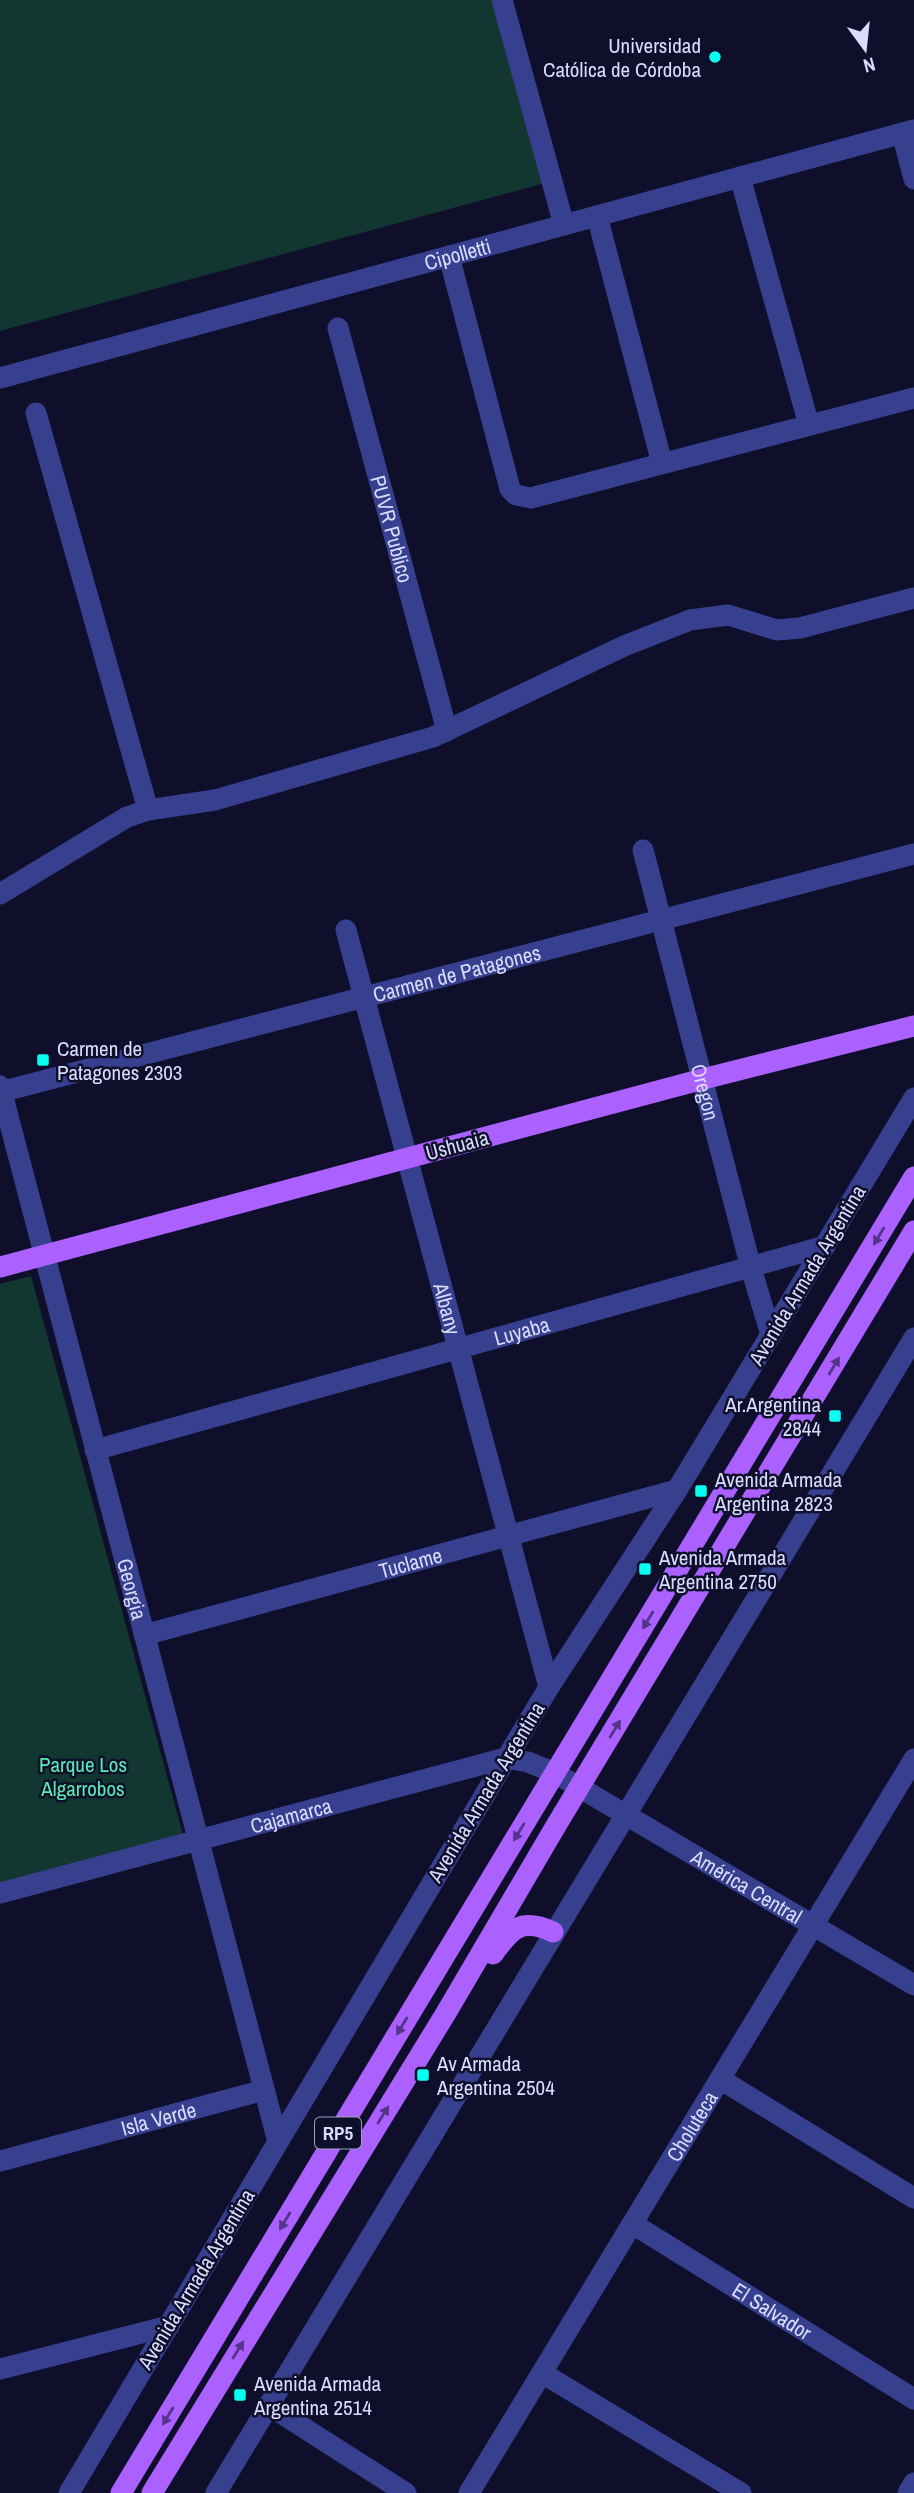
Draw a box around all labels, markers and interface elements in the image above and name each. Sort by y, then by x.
north arrow [830,14,900,84]
place label: Universidad Católica de Córdoba [543,31,701,84]
marker: Universidad Católica de Córdoba [707,49,723,65]
text: N [861,51,878,79]
street label: Cipolletti [421,231,494,277]
street label: PUVR Publico [364,472,421,586]
street label: Carmen de Patagones [370,937,544,1009]
place label: Carmen de Patagones 2303 [57,1034,182,1087]
marker: Carmen de Patagones 2303 [35,1052,51,1068]
street label: Oregon [684,1061,727,1123]
street label: Ushuaia [422,1123,492,1167]
street label: Avenida Armada Argentina [741,1179,873,1371]
one-way arrow [873,1226,885,1245]
street label: Albany [426,1278,468,1338]
street label: Luyaba [491,1309,553,1352]
one-way arrow [827,1357,840,1376]
place label: Ar.Argentina 2844 [724,1390,821,1443]
marker: Ar.Argentina 2844 [827,1408,843,1424]
place label: Avenida Armada Argentina 2823 [714,1465,842,1518]
marker: Avenida Armada Argentina 2823 [693,1483,709,1499]
street label: Tuclame [375,1540,445,1585]
place label: Avenida Armada Argentina 2750 [658,1543,786,1596]
street label: Georgia [110,1555,154,1623]
marker: Avenida Armada Argentina 2750 [637,1561,653,1577]
one-way arrow [642,1611,655,1630]
street label: Avenida Armada Argentina [420,1696,552,1888]
one-way arrow [608,1719,621,1738]
park label: Parque Los Algarrobos [39,1750,127,1803]
street label: Cajamarca [247,1791,335,1840]
one-way arrow [513,1822,526,1841]
street label: América Central [685,1842,808,1930]
one-way arrow [396,2017,408,2036]
place label: Av Armada Argentina 2504 [436,2049,555,2102]
marker: Av Armada Argentina 2504 [415,2067,431,2083]
street label: Choluteca [659,2085,724,2167]
street label: Isla Verde [118,2094,199,2142]
one-way arrow [376,2105,389,2124]
road number: RP5 [315,2118,361,2148]
street label: Avenida Armada Argentina [130,2183,262,2375]
one-way arrow [278,2212,291,2231]
street label: El Salvador [727,2275,818,2346]
one-way arrow [231,2341,244,2360]
place label: Avenida Armada Argentina 2514 [253,2369,381,2422]
marker: Avenida Armada Argentina 2514 [232,2387,248,2403]
one-way arrow [161,2407,174,2426]

